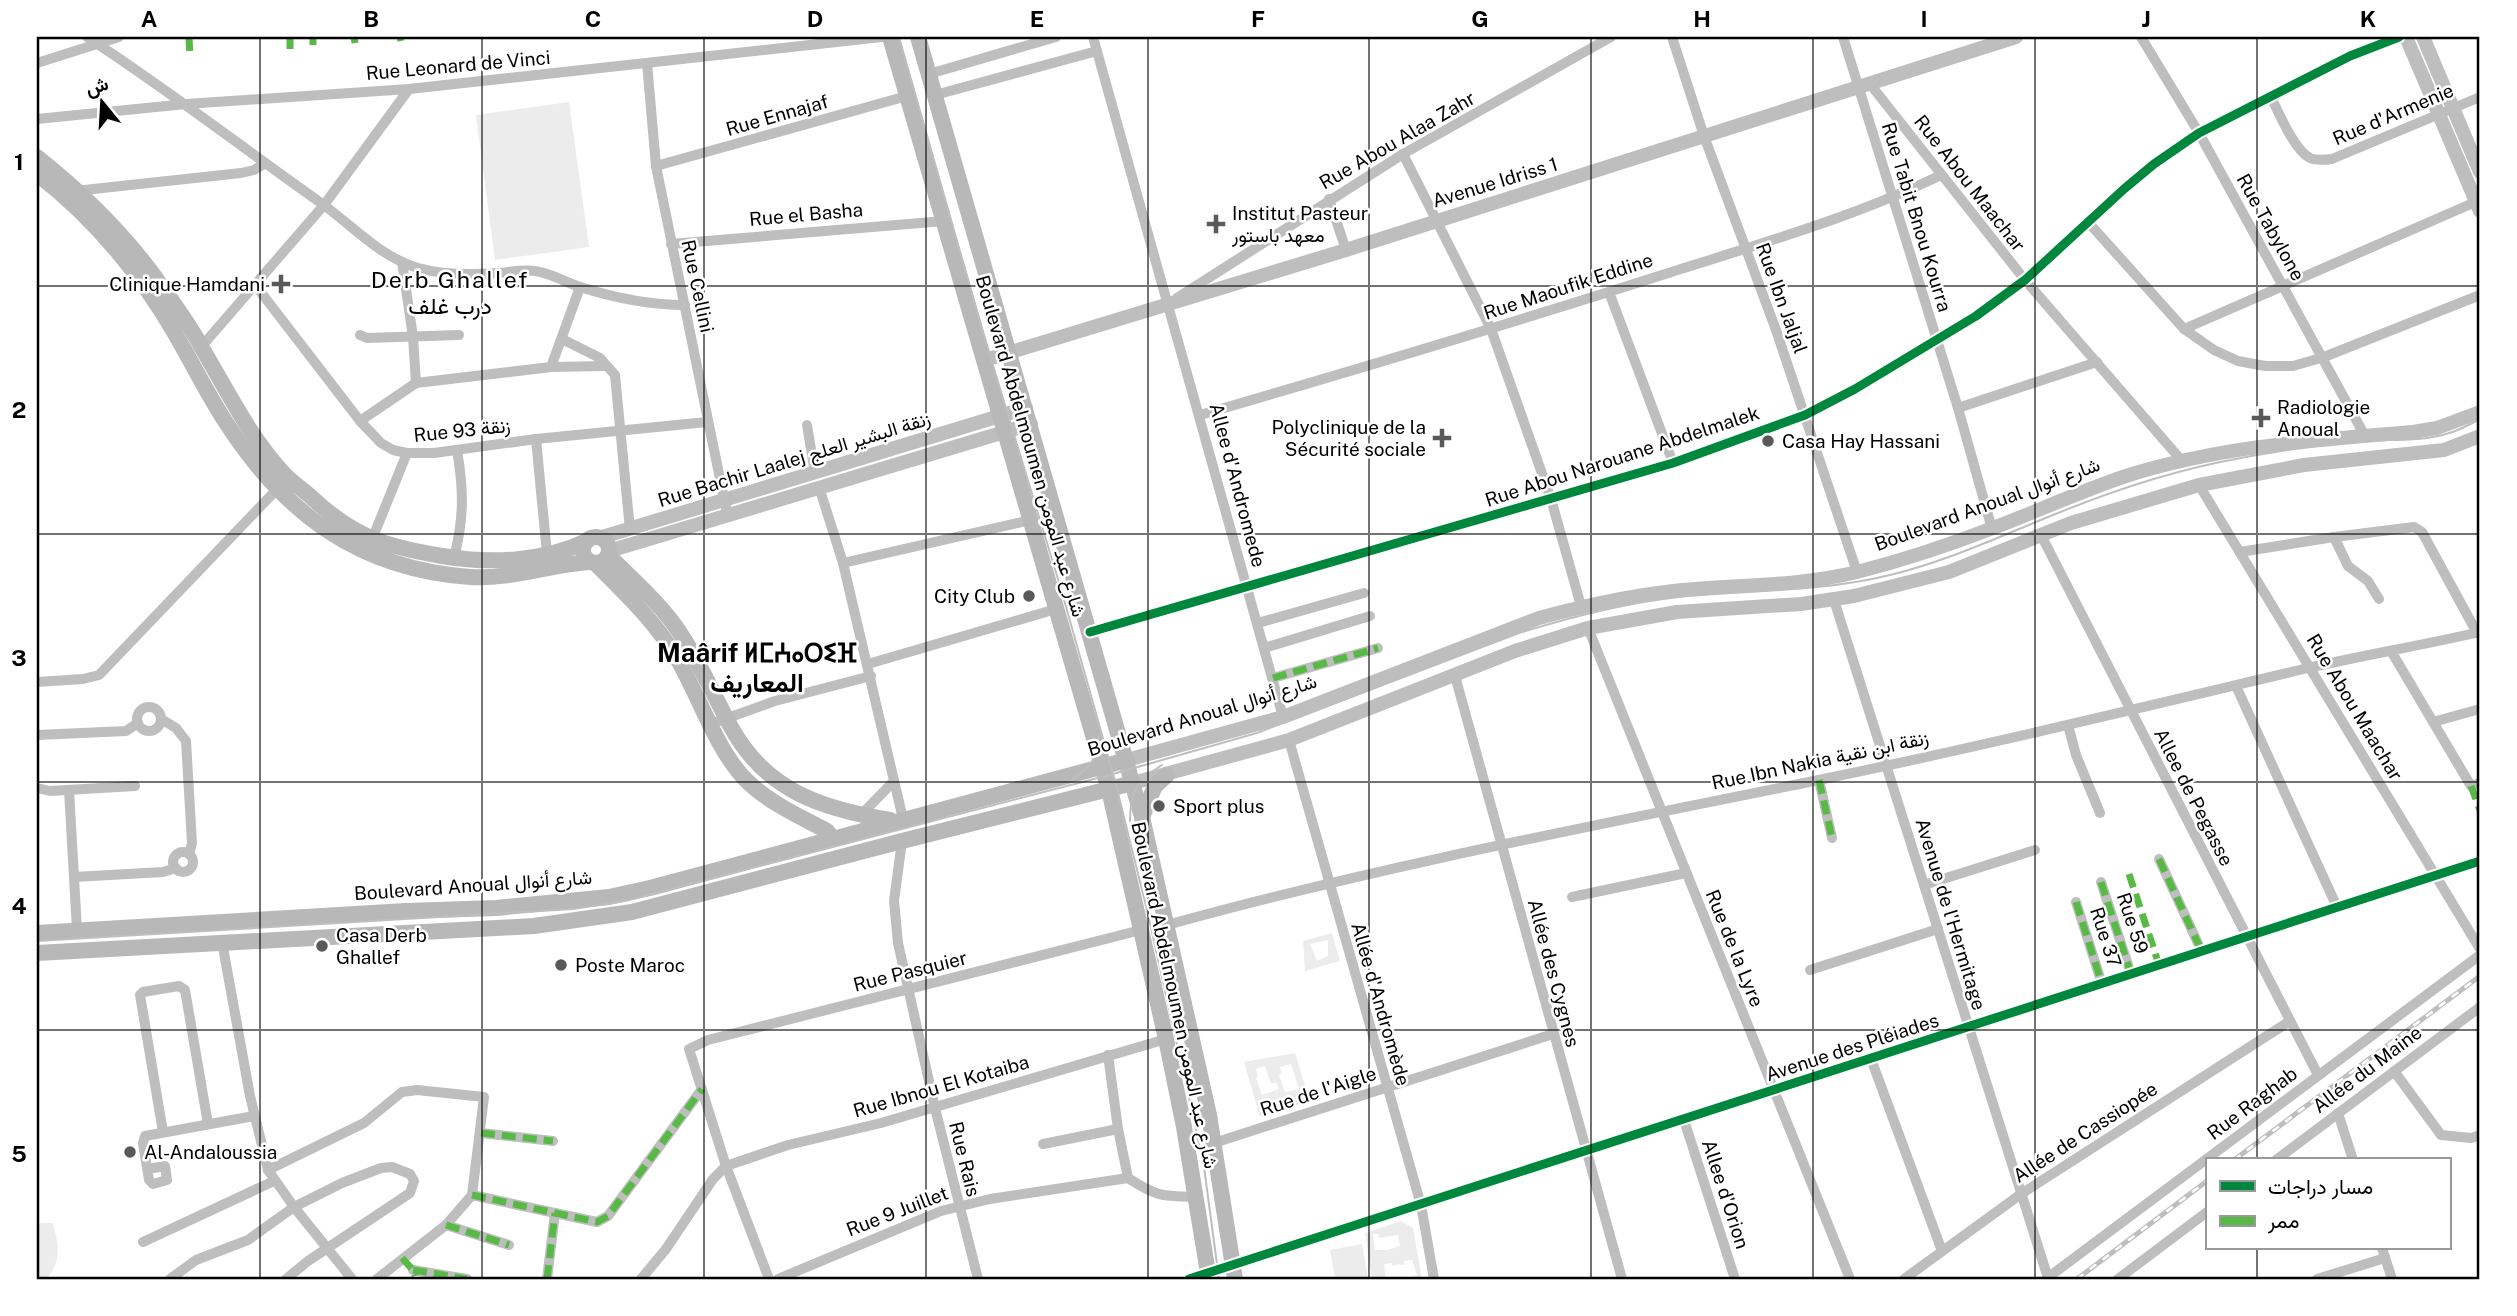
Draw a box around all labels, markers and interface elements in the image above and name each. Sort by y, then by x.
text: A [141,5,158,32]
text: B [363,5,379,32]
text: C [585,5,601,32]
text: D [807,5,823,32]
text: E [1030,5,1044,32]
text: F [1251,5,1265,32]
text: G [1471,5,1489,32]
text: H [1693,5,1711,32]
text: I [1920,5,1928,32]
text: J [2141,5,2151,32]
text: K [2360,5,2376,32]
street label: Rue Leonard de Vinci [365,46,551,84]
north arrow [66,66,136,136]
text: ش [82,72,111,101]
street label: Rue d'Armenie [2329,79,2457,149]
street label: Rue Abou Alaa Zahr [1315,86,1479,194]
street label: Rue Ennajaf [723,90,831,140]
street label: Rue Abou Maachar [1910,110,2030,256]
street label: Rue Tabit Bnou Kourra [1878,120,1956,314]
text: 1 [14,148,24,175]
street label: Avenue Idriss 1 [1430,152,1560,212]
street label: Rue Tabylone [2233,170,2309,284]
street label: Rue el Basha [748,198,864,230]
place label: Institut Pasteur معهد باستور [1231,202,1368,247]
marker: Institut Pasteur معهد باستور [1206,214,1226,234]
street label: Rue Cellini [677,238,719,334]
street label: Rue Ibn Jaljal [1752,240,1812,356]
street label: Rue Maoufik Eddine [1481,248,1655,324]
district label: Derb Ghallef درب غلف [371,266,529,321]
place label: Clinique Hamdani [109,273,265,295]
street label: Boulevard Abdelmoumen شارع عبد المومن [970,273,1090,620]
marker: Clinique Hamdani [271,274,291,294]
text: 2 [12,396,26,423]
place label: Radiologie Anoual [2277,396,2370,440]
street label: Allee d'Andromede [1205,400,1271,570]
street label: Rue Abou Narouane Abdelmalek [1482,401,1762,511]
street label: Rue Bachir Laalej زنقة البشير العلج [655,407,934,514]
marker: Radiologie Anoual [2251,408,2271,428]
street label: Rue 93 زنقة [412,414,512,447]
place label: Polyclinique de la Sécurité sociale [1272,416,1426,460]
marker: Polyclinique de la Sécurité sociale [1432,428,1452,448]
place label: Casa Hay Hassani [1782,430,1940,452]
marker: Casa Hay Hassani [1760,433,1776,449]
street label: Boulevard Anoual شارع أنوال [1871,453,2103,557]
place label: City Club [934,585,1015,607]
marker: City Club [1021,588,1037,604]
street label: Rue Abou Maachar [2303,630,2407,784]
district label: Maârif ⵍⵎⵄⴰⵔⵉⴼ المعاريف [657,637,857,699]
text: 3 [11,644,27,671]
street label: Boulevard Anoual شارع أنوال [1085,670,1320,762]
street label: Allee de Pegasse [2150,725,2238,869]
street label: Rue Ibn Nakia زنقة ابن نقية [1710,726,1931,795]
place label: Sport plus [1173,795,1264,817]
marker: Sport plus [1151,798,1167,814]
street label: Avenue de l'Hermitage [1911,815,1991,1013]
street label: Boulevard Abdelmoumen شارع عبد المومن [1125,819,1223,1171]
street label: Boulevard Anoual شارع أنوال [353,866,593,906]
street label: Rue de la Lyre [1701,886,1769,1010]
street label: Rue 59 [2113,890,2153,956]
text: 4 [11,892,27,919]
street label: Allée des Cygnes [1524,897,1584,1049]
street label: Rue 37 [2086,904,2126,970]
street label: Allée d'Andromède [1347,920,1415,1088]
place label: Casa Derb Ghallef [336,924,427,968]
marker: Casa Derb Ghallef [314,938,330,954]
street label: Rue Pasquier [851,946,969,996]
place label: Poste Maroc [575,954,685,976]
marker: Poste Maroc [553,957,569,973]
street label: Avenue des Pléiades [1763,1009,1941,1085]
street label: Allée du Maine [2308,1021,2426,1117]
street label: Rue Ibnou El Kotaiba [850,1050,1032,1122]
street label: Rue de l'Aigle [1257,1062,1379,1120]
street label: Rue Raghab [2203,1062,2301,1144]
street label: Allée de Cassiopée [2009,1077,2161,1187]
street label: Rue Rais [945,1119,985,1199]
street label: Allee d'Orion [1698,1137,1754,1251]
text: 5 [11,1140,27,1167]
place label: Al-Andaloussia [144,1141,277,1163]
marker: Al-Andaloussia [122,1144,138,1160]
legend [2206,1158,2450,1250]
text: مسار دراجات [2268,1174,2373,1200]
street label: Rue 9 Juillet [843,1182,951,1240]
text: ممر [2267,1208,2299,1234]

